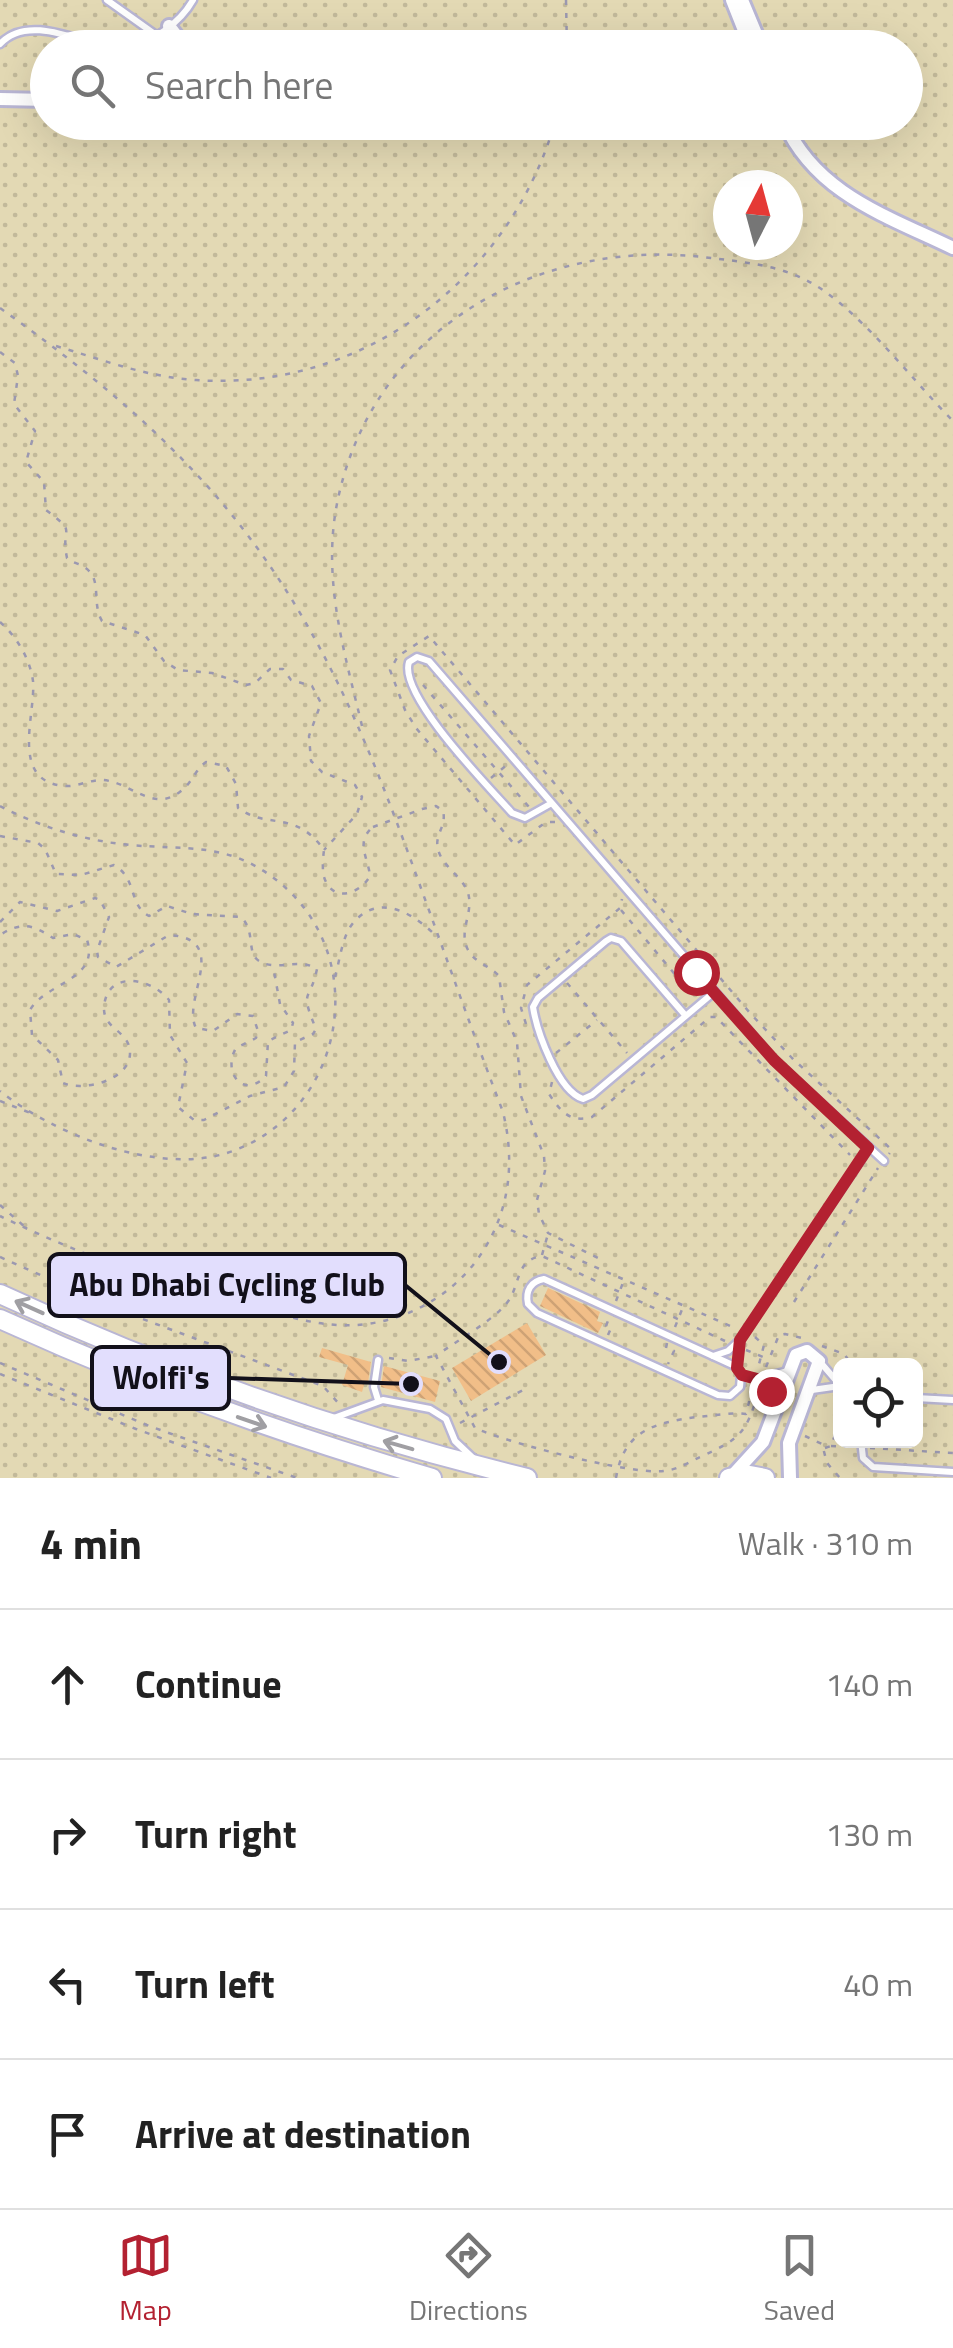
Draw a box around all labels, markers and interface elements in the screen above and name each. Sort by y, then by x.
search box [30,30,923,140]
text: Search here [145,56,333,114]
icon: search [65,58,120,113]
north arrow [713,170,803,260]
route start [674,950,720,996]
callout: Abu Dhabi Cycling Club [49,1254,405,1316]
text: Abu Dhabi Cycling Club [69,1260,385,1308]
one-way arrow [14,1297,45,1315]
callout: Wolfi's [92,1347,229,1409]
text: Wolfi's [112,1353,210,1401]
map controls [833,1358,923,1448]
button: locate [833,1358,923,1448]
route end [749,1369,795,1415]
one-way arrow [236,1414,268,1432]
one-way arrow [383,1435,415,1453]
text: 4 min [40,1511,142,1575]
text: Walk · 310 m [738,1519,913,1567]
text: Continue [135,1655,282,1713]
icon: ahead [40,1657,95,1712]
text: 140 m [825,1660,913,1708]
text: Turn right [135,1805,297,1863]
icon: right [40,1807,95,1862]
text: 130 m [825,1810,913,1858]
text: Turn left [135,1955,275,2013]
icon: left [40,1957,95,2012]
text: 40 m [843,1960,913,2008]
text: Arrive at destination [135,2105,471,2163]
icon: arrive [40,2107,95,2162]
tab: Map [118,2228,173,2331]
tab: Directions [409,2228,528,2331]
tab: Saved [764,2228,835,2331]

